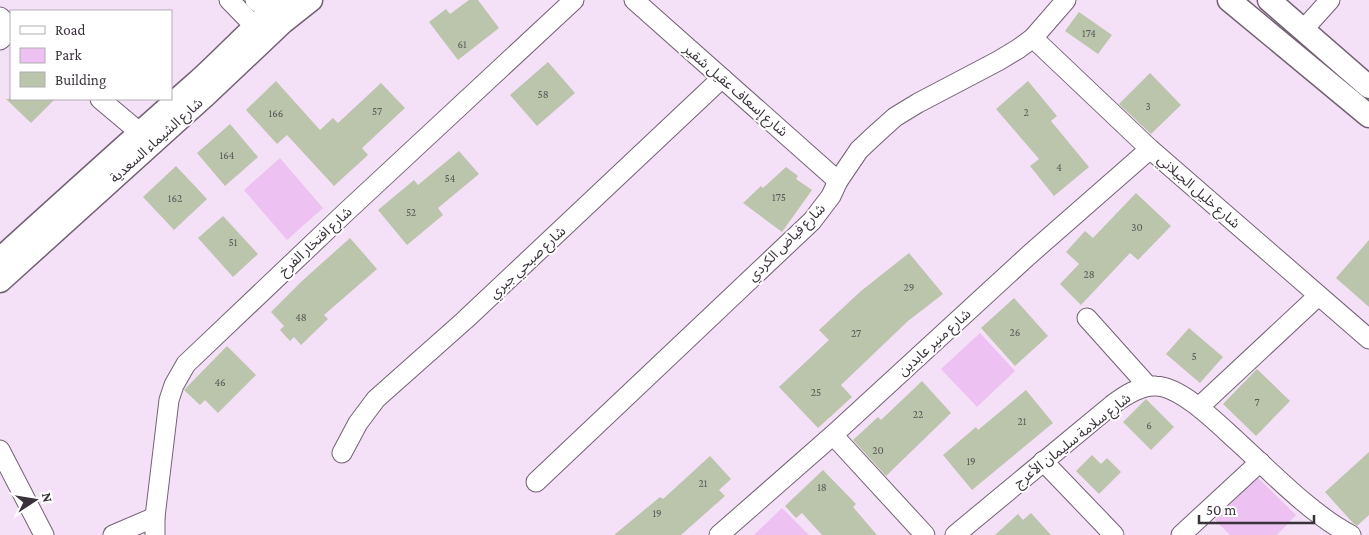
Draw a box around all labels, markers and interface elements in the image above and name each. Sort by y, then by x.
legend [10,10,172,100]
text: Road [55,22,86,38]
house number: 174 [1082,27,1096,39]
house number: 61 [457,38,467,50]
street label: شارع إسعاف عقيل شقير [678,40,791,142]
text: Park [55,47,82,63]
text: Building [55,72,106,89]
house number: 58 [537,88,549,100]
street label: شارع الشيماء السعدية [106,94,208,188]
house number: 3 [1145,100,1151,112]
house number: 57 [372,105,382,117]
house number: 2 [1023,106,1029,118]
house number: 166 [269,107,283,119]
house number: 164 [220,149,235,161]
street label: شارع خليل الجيلاني [1152,151,1244,234]
house number: 4 [1056,161,1062,173]
house number: 54 [445,172,456,184]
house number: 175 [772,191,786,203]
house number: 162 [168,192,182,204]
street label: شارع فياض الكردي [744,200,830,286]
street label: شارع افتخار الفرخ [275,203,357,281]
house number: 52 [406,206,416,218]
house number: 30 [1131,221,1143,233]
street label: شارع صبحي جبري [486,223,571,304]
house number: 51 [229,236,238,248]
house number: 28 [1083,268,1095,280]
house number: 29 [904,281,914,293]
street label: شارع منير عابدين [894,305,976,381]
house number: 48 [295,311,307,323]
house number: 26 [1010,326,1020,338]
house number: 27 [851,327,861,339]
house number: 5 [1191,350,1197,362]
house number: 46 [214,376,226,388]
house number: 25 [811,386,821,398]
street label: شارع سلامة سليمان الأعرج [1010,389,1135,493]
house number: 7 [1254,396,1260,408]
house number: 22 [913,408,923,420]
house number: 21 [1018,415,1027,427]
house number: 6 [1146,419,1152,431]
house number: 20 [872,444,884,456]
house number: 19 [966,455,976,467]
north arrow [10,475,60,525]
house number: 21 [699,477,708,489]
house number: 18 [817,481,827,493]
text: N [39,491,57,504]
scale bar [1199,492,1314,524]
text: 50 m [1206,502,1236,518]
house number: 19 [652,507,662,519]

